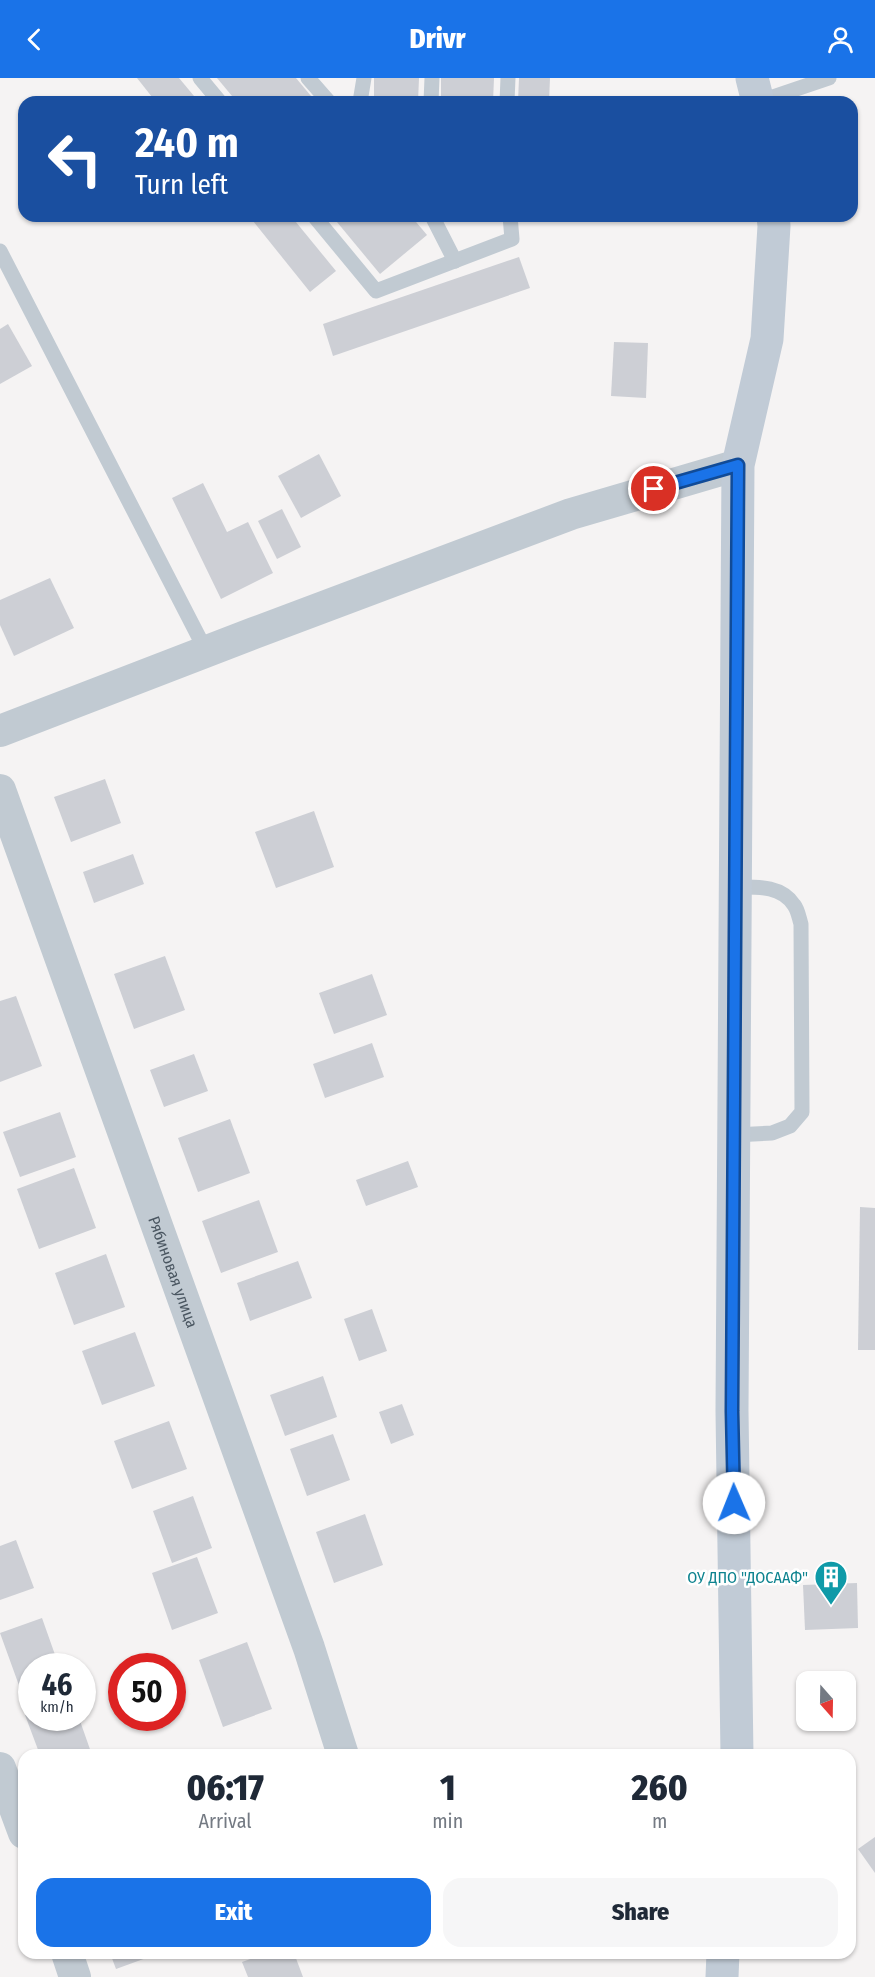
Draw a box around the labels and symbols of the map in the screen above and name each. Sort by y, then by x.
pin [628,463,679,514]
street label: Рябиновая улица [144,1214,202,1330]
position arrow [702,1471,766,1535]
building icon: ОУ ДПО "ДОСААФ" [813,1559,849,1606]
place label: ОУ ДПО "ДОСААФ" [687,1568,808,1587]
speed limit sign: 50 [108,1653,186,1731]
north arrow [796,1671,856,1731]

